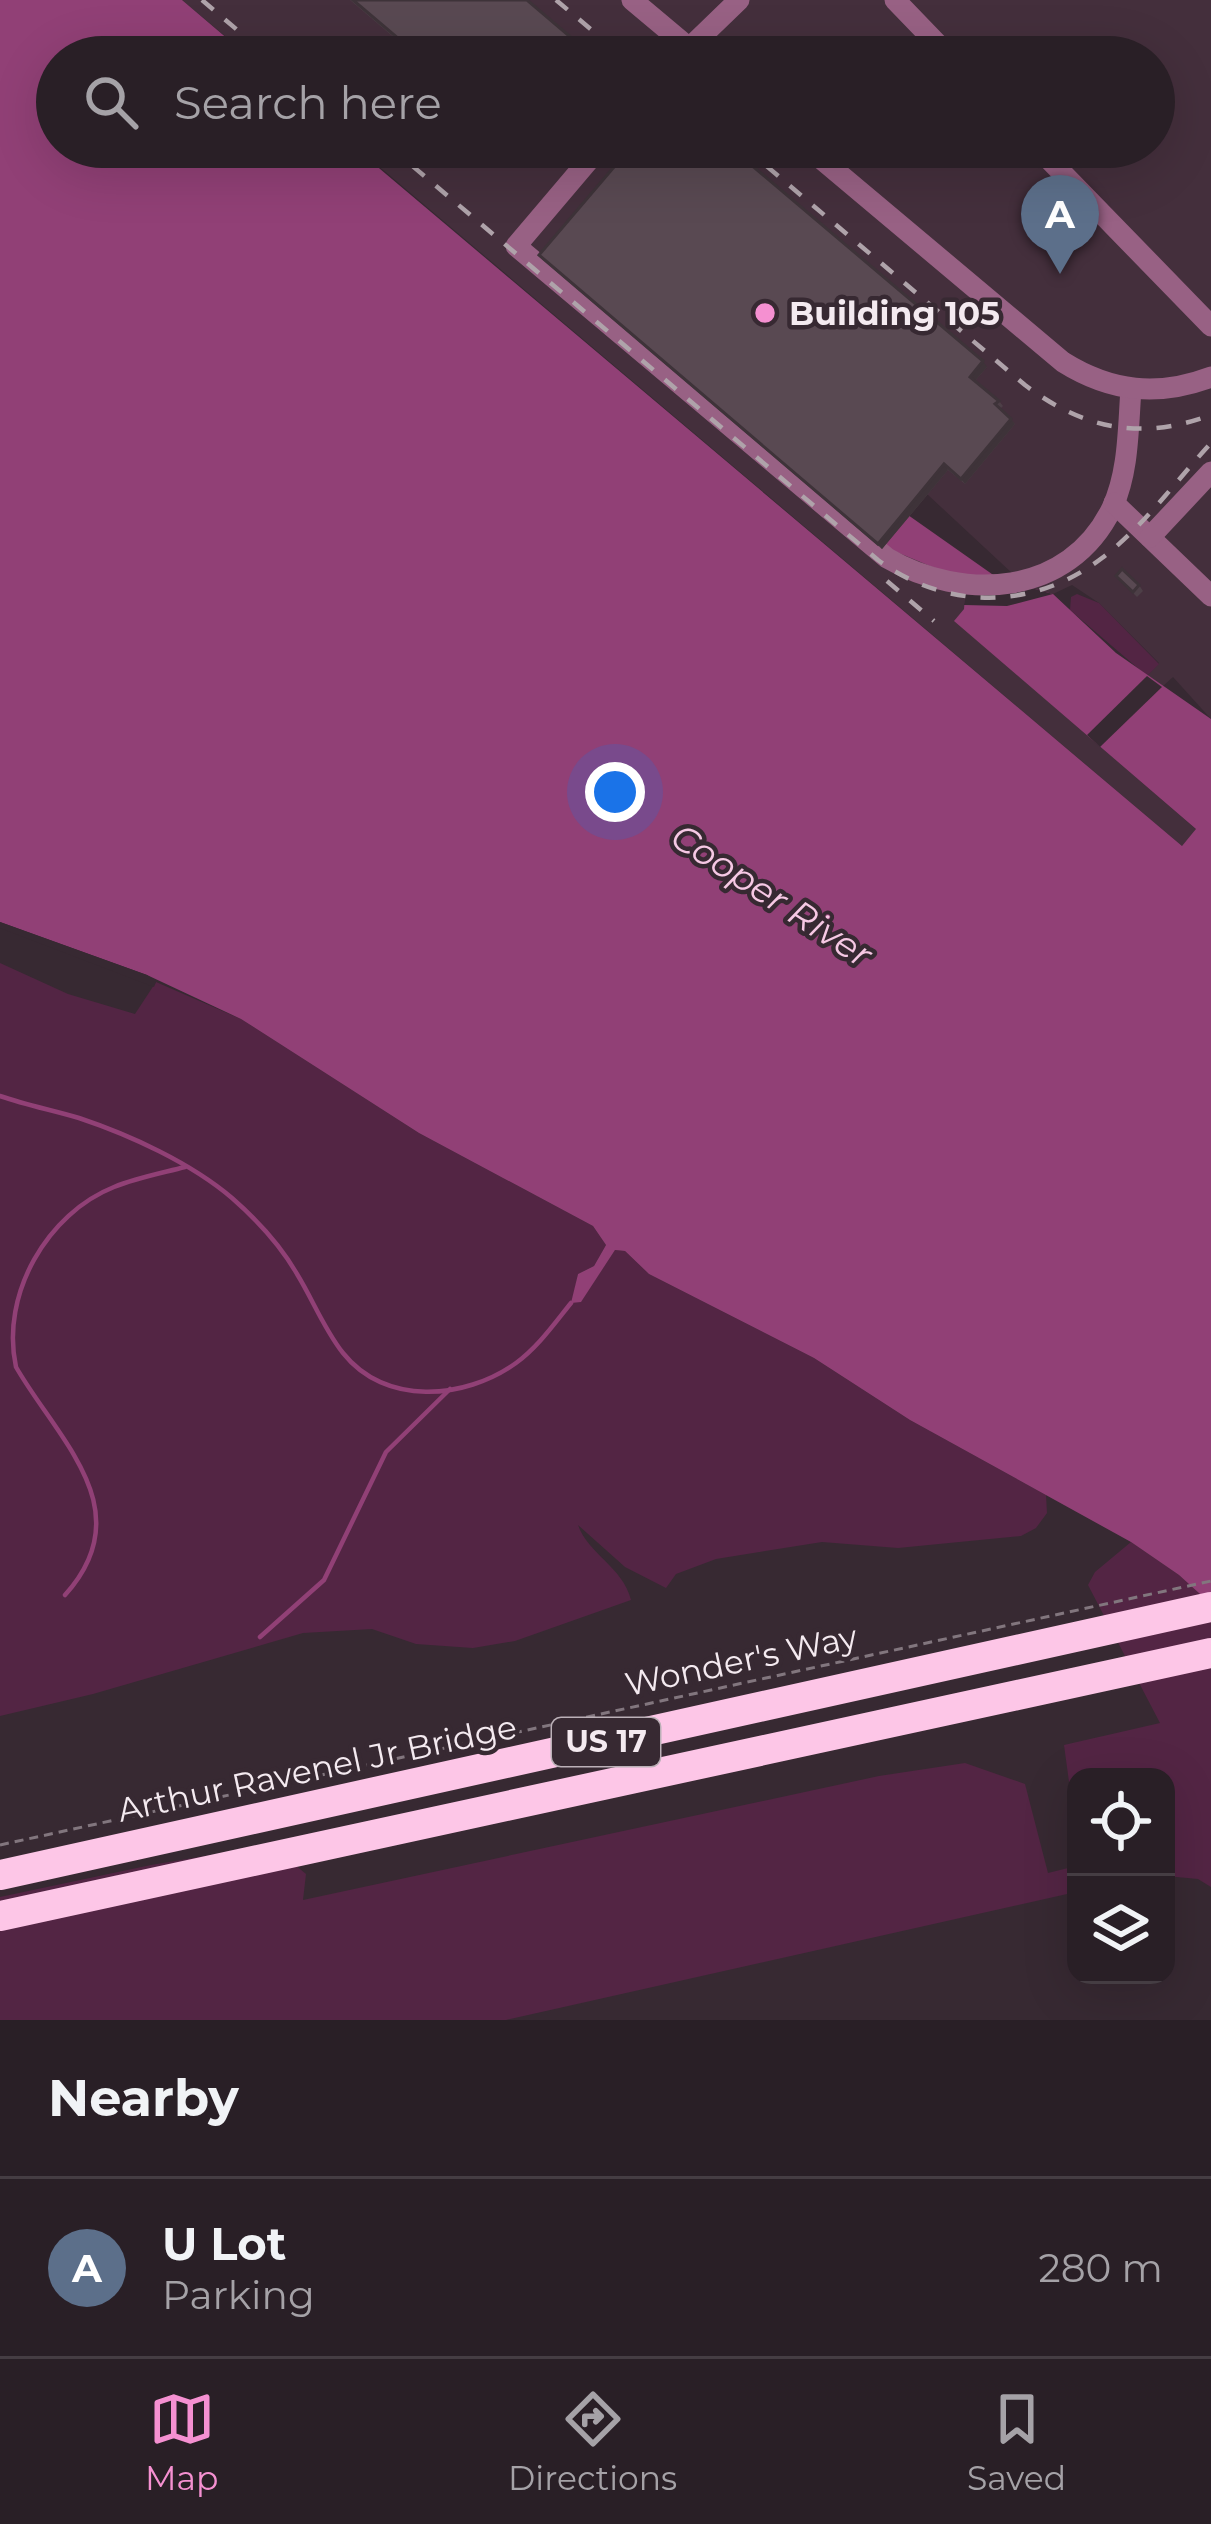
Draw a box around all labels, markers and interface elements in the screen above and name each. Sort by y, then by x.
search box [36,36,1175,168]
icon: search [78,69,144,135]
text: Search here [174,75,442,130]
pin: A [1021,175,1099,274]
place label: Building 105 [789,293,1000,333]
marker: Building 105 [752,300,778,326]
your location [585,762,645,822]
water label: Cooper River [663,814,882,977]
street label: Wonder's Way [621,1616,861,1704]
street label: Arthur Ravenel Jr Bridge [114,1706,520,1830]
road number: US 17 [552,1718,660,1766]
map controls [1067,1768,1175,1984]
button: locate [1067,1768,1175,1876]
button: layers [1067,1876,1175,1984]
text: Nearby [48,2067,239,2129]
text: U Lot [162,2216,286,2271]
text: A [72,2244,102,2292]
text: 280 m [1039,2244,1163,2292]
text: Parking [162,2271,315,2319]
tab: Map [145,2386,218,2498]
tab: Directions [508,2386,677,2498]
tab: Saved [967,2386,1066,2498]

